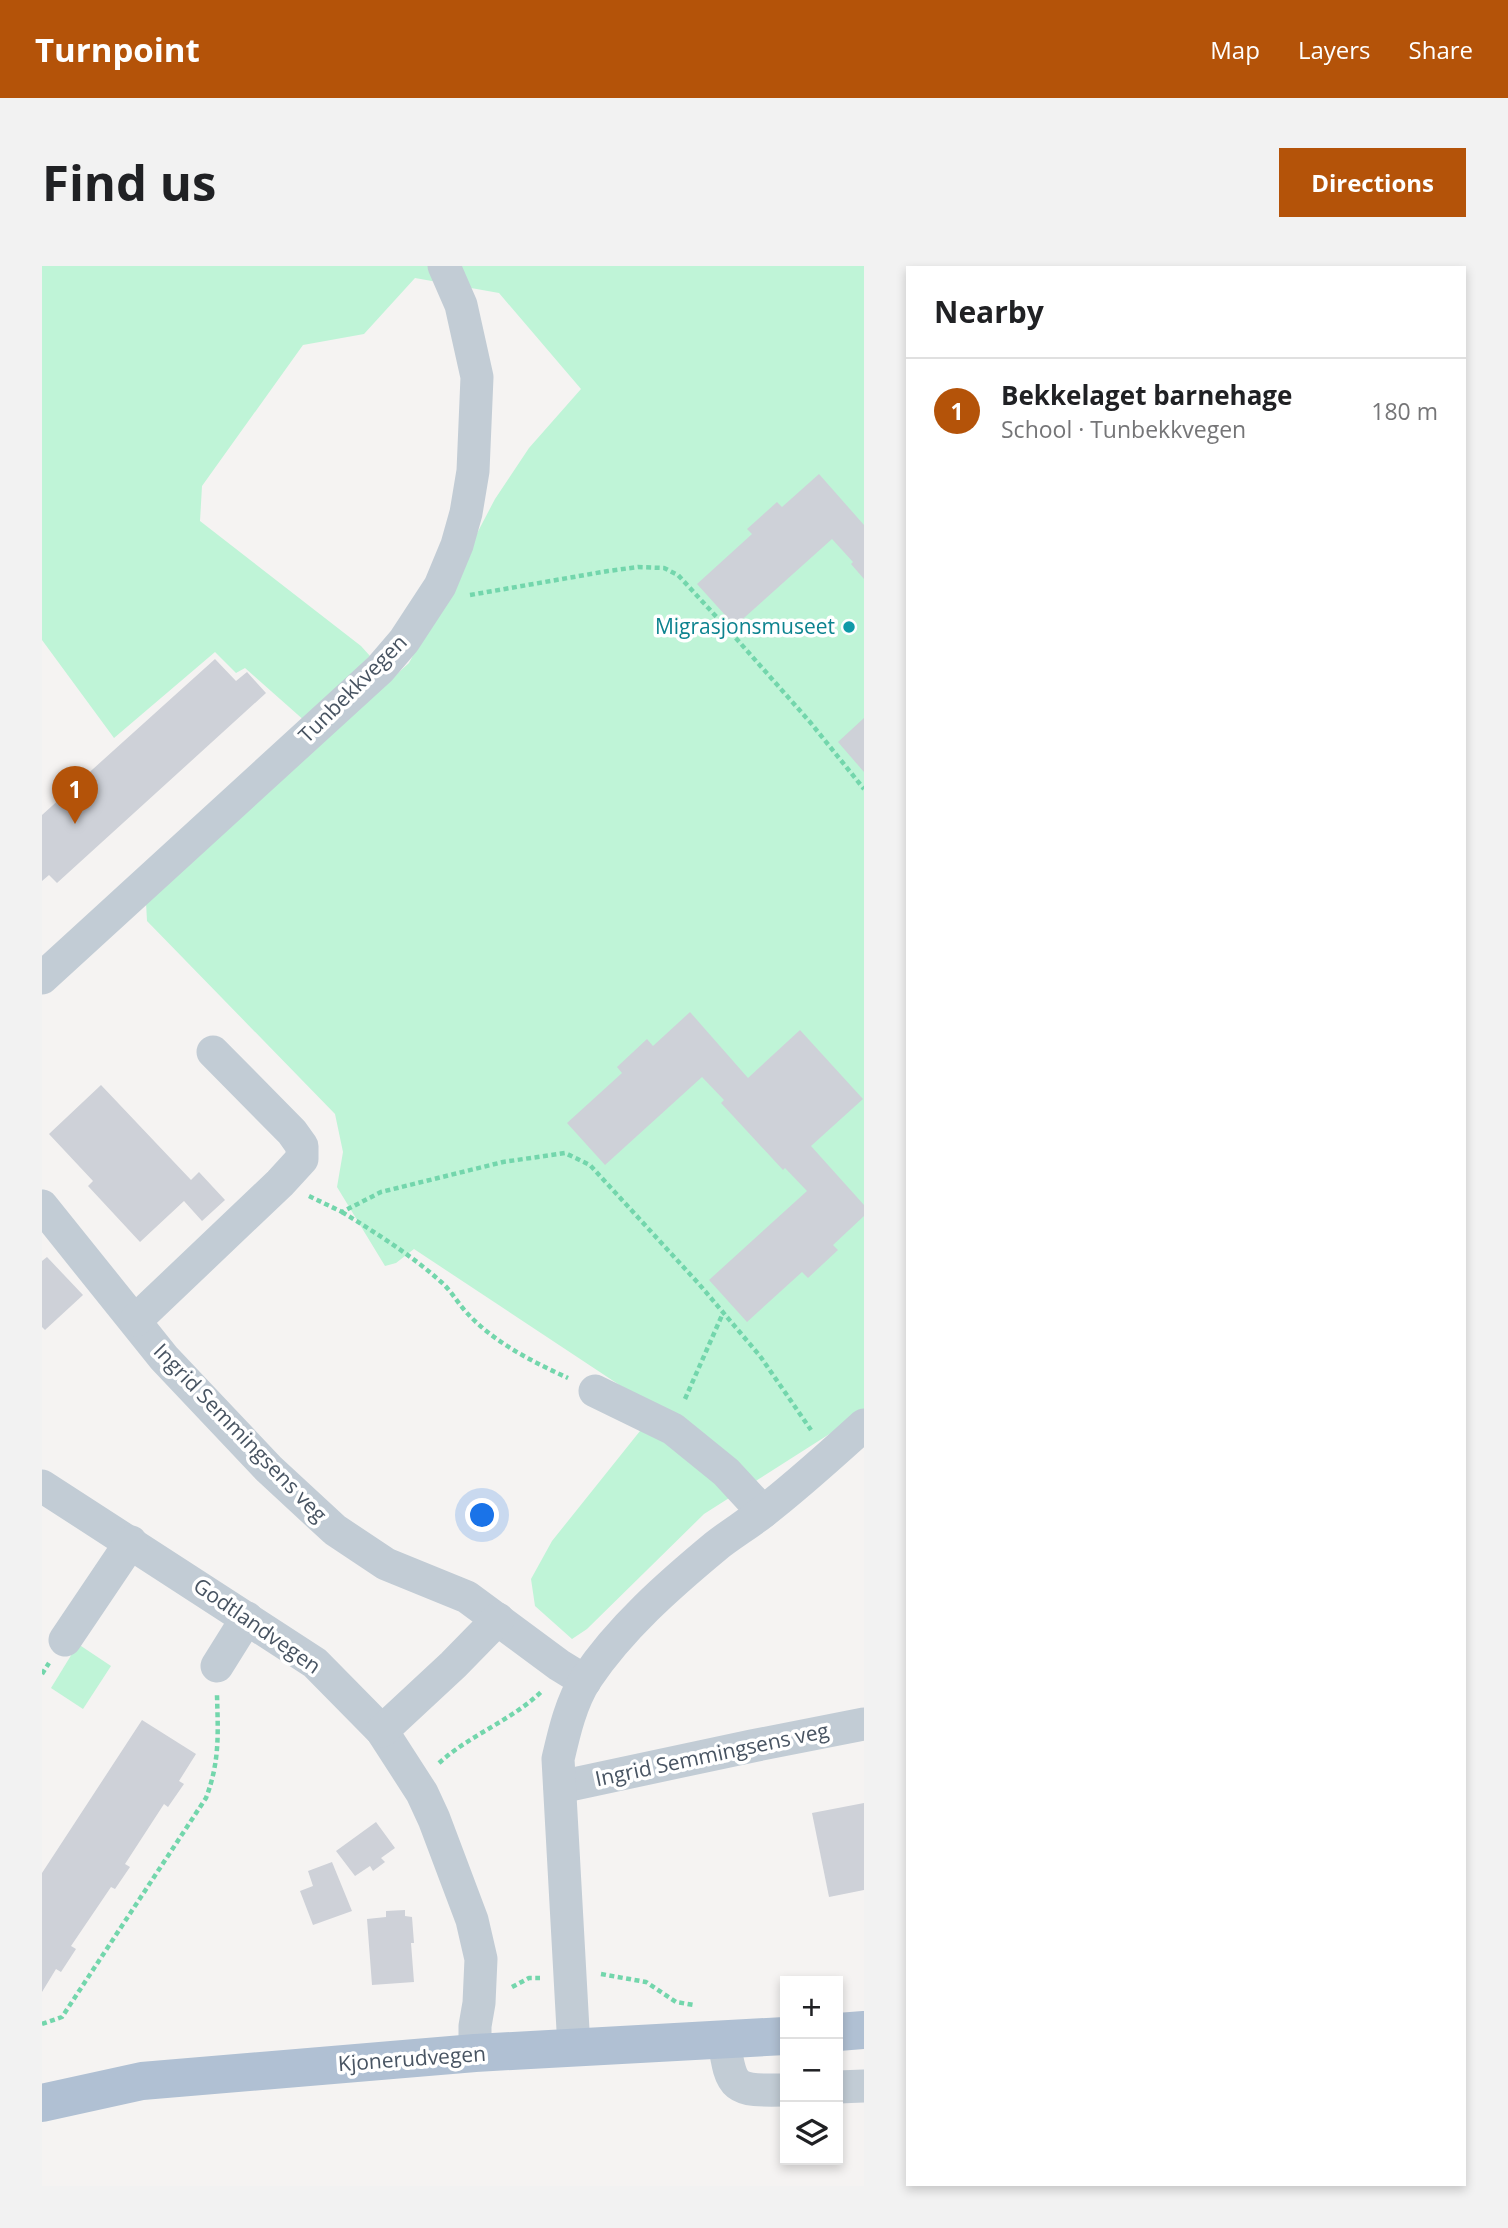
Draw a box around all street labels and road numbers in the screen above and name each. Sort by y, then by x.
street label: Tunbekkvegen [292,628,413,749]
street label: Ingrid Semmingsens veg [148,1337,333,1528]
street label: Godtlandvegen [188,1571,327,1679]
street label: Ingrid Semmingsens veg [593,1716,831,1792]
street label: Kjonerudvegen [337,2039,487,2077]

